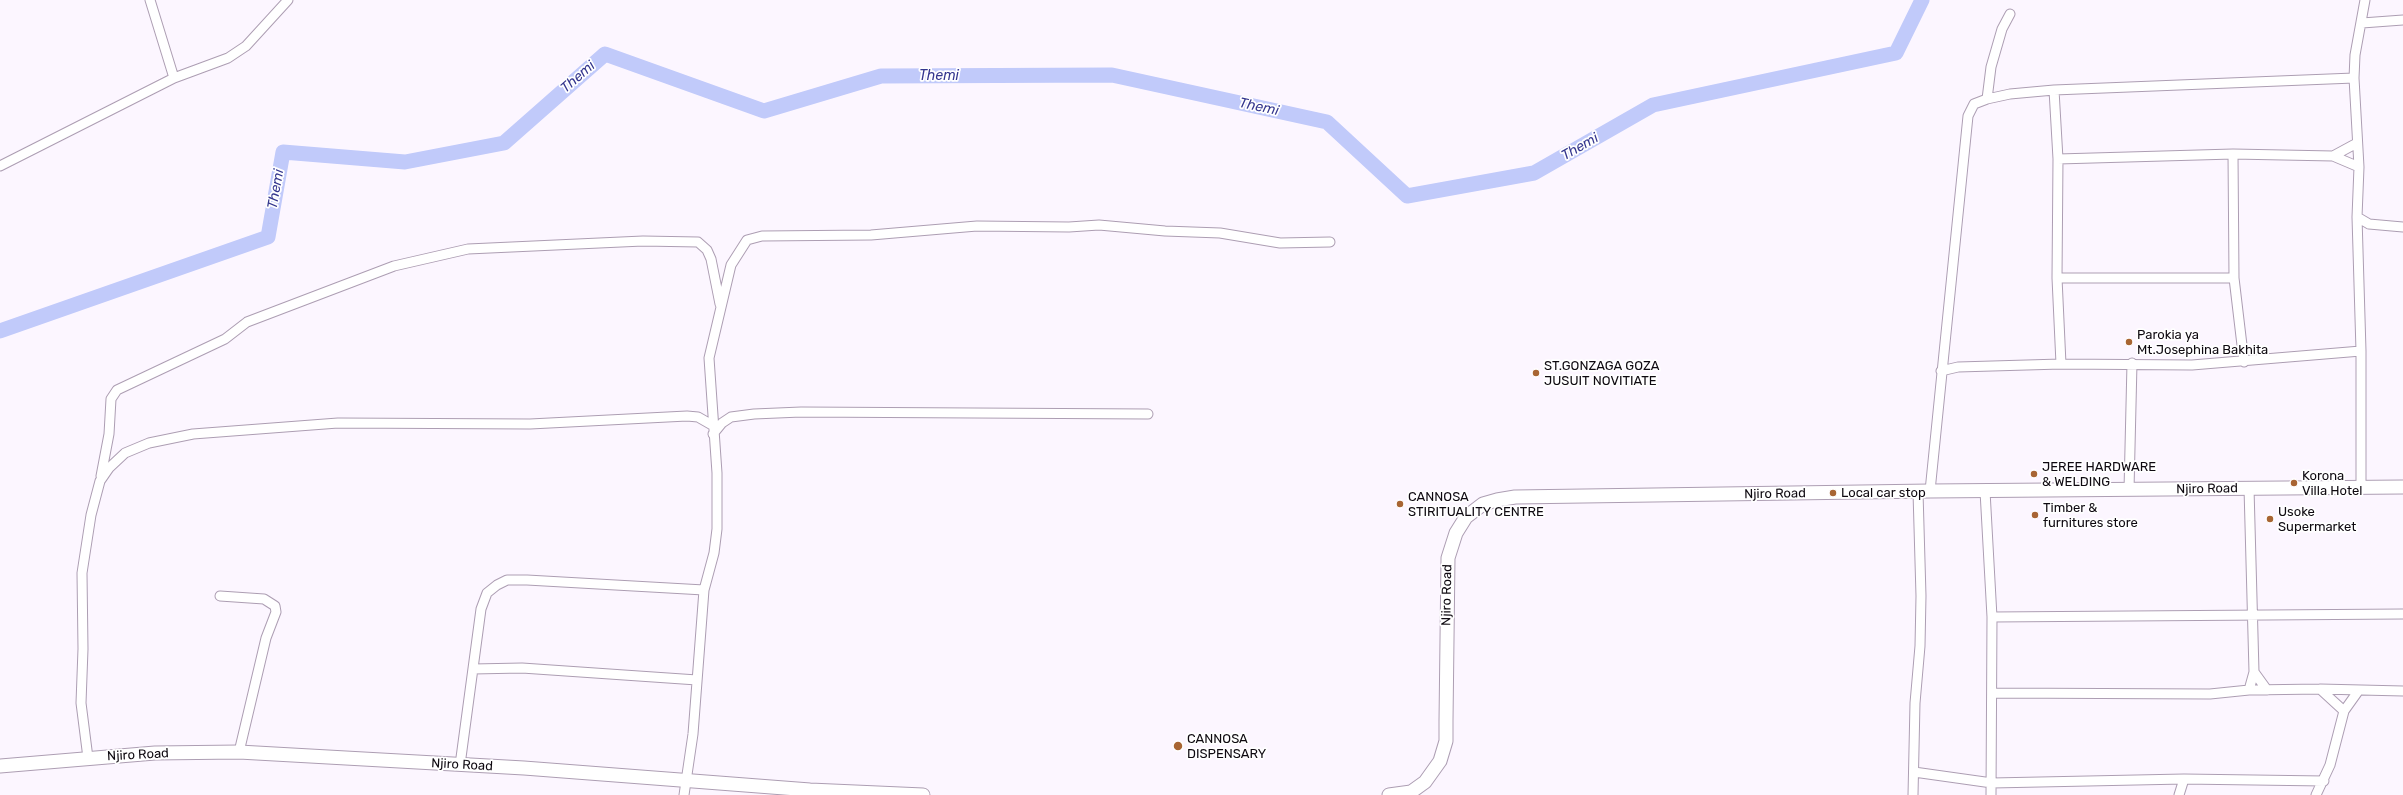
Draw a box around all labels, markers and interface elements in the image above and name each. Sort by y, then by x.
water label: Themi [557,58,599,96]
water label: Themi [919,68,959,84]
water label: Themi [1238,95,1280,119]
water label: Themi [1558,130,1602,164]
water label: Themi [264,168,288,210]
place label: Parokia ya Mt.Josephina Bakhita [2137,327,2268,358]
marker: Parokia ya Mt.Josephina Bakhita [2124,337,2134,347]
place label: ST.GONZAGA GOZA JUSUIT NOVITIATE [1544,358,1659,389]
marker: ST.GONZAGA GOZA JUSUIT NOVITIATE [1531,368,1541,378]
place label: JEREE HARDWARE & WELDING [2042,459,2156,490]
place label: Korona Villa Hotel [2302,468,2363,499]
marker: JEREE HARDWARE & WELDING [2029,469,2039,479]
marker: Korona Villa Hotel [2289,478,2299,488]
street label: Njiro Road [2176,481,2238,497]
place label: Local car stop [1841,485,1926,501]
street label: Njiro Road [1744,486,1806,502]
marker: Local car stop [1828,488,1838,498]
place label: CANNOSA STIRITUALITY CENTRE [1408,489,1544,520]
marker: CANNOSA STIRITUALITY CENTRE [1395,499,1405,509]
place label: Timber & furnitures store [2043,500,2138,531]
place label: Usoke Supermarket [2278,504,2356,535]
marker: Timber & furnitures store [2030,510,2040,520]
marker: Usoke Supermarket [2265,514,2275,524]
street label: Njiro Road [1439,564,1455,626]
place label: CANNOSA DISPENSARY [1187,731,1266,762]
marker: CANNOSA DISPENSARY [1172,740,1184,752]
street label: Njiro Road [107,746,169,764]
street label: Njiro Road [431,756,493,774]

